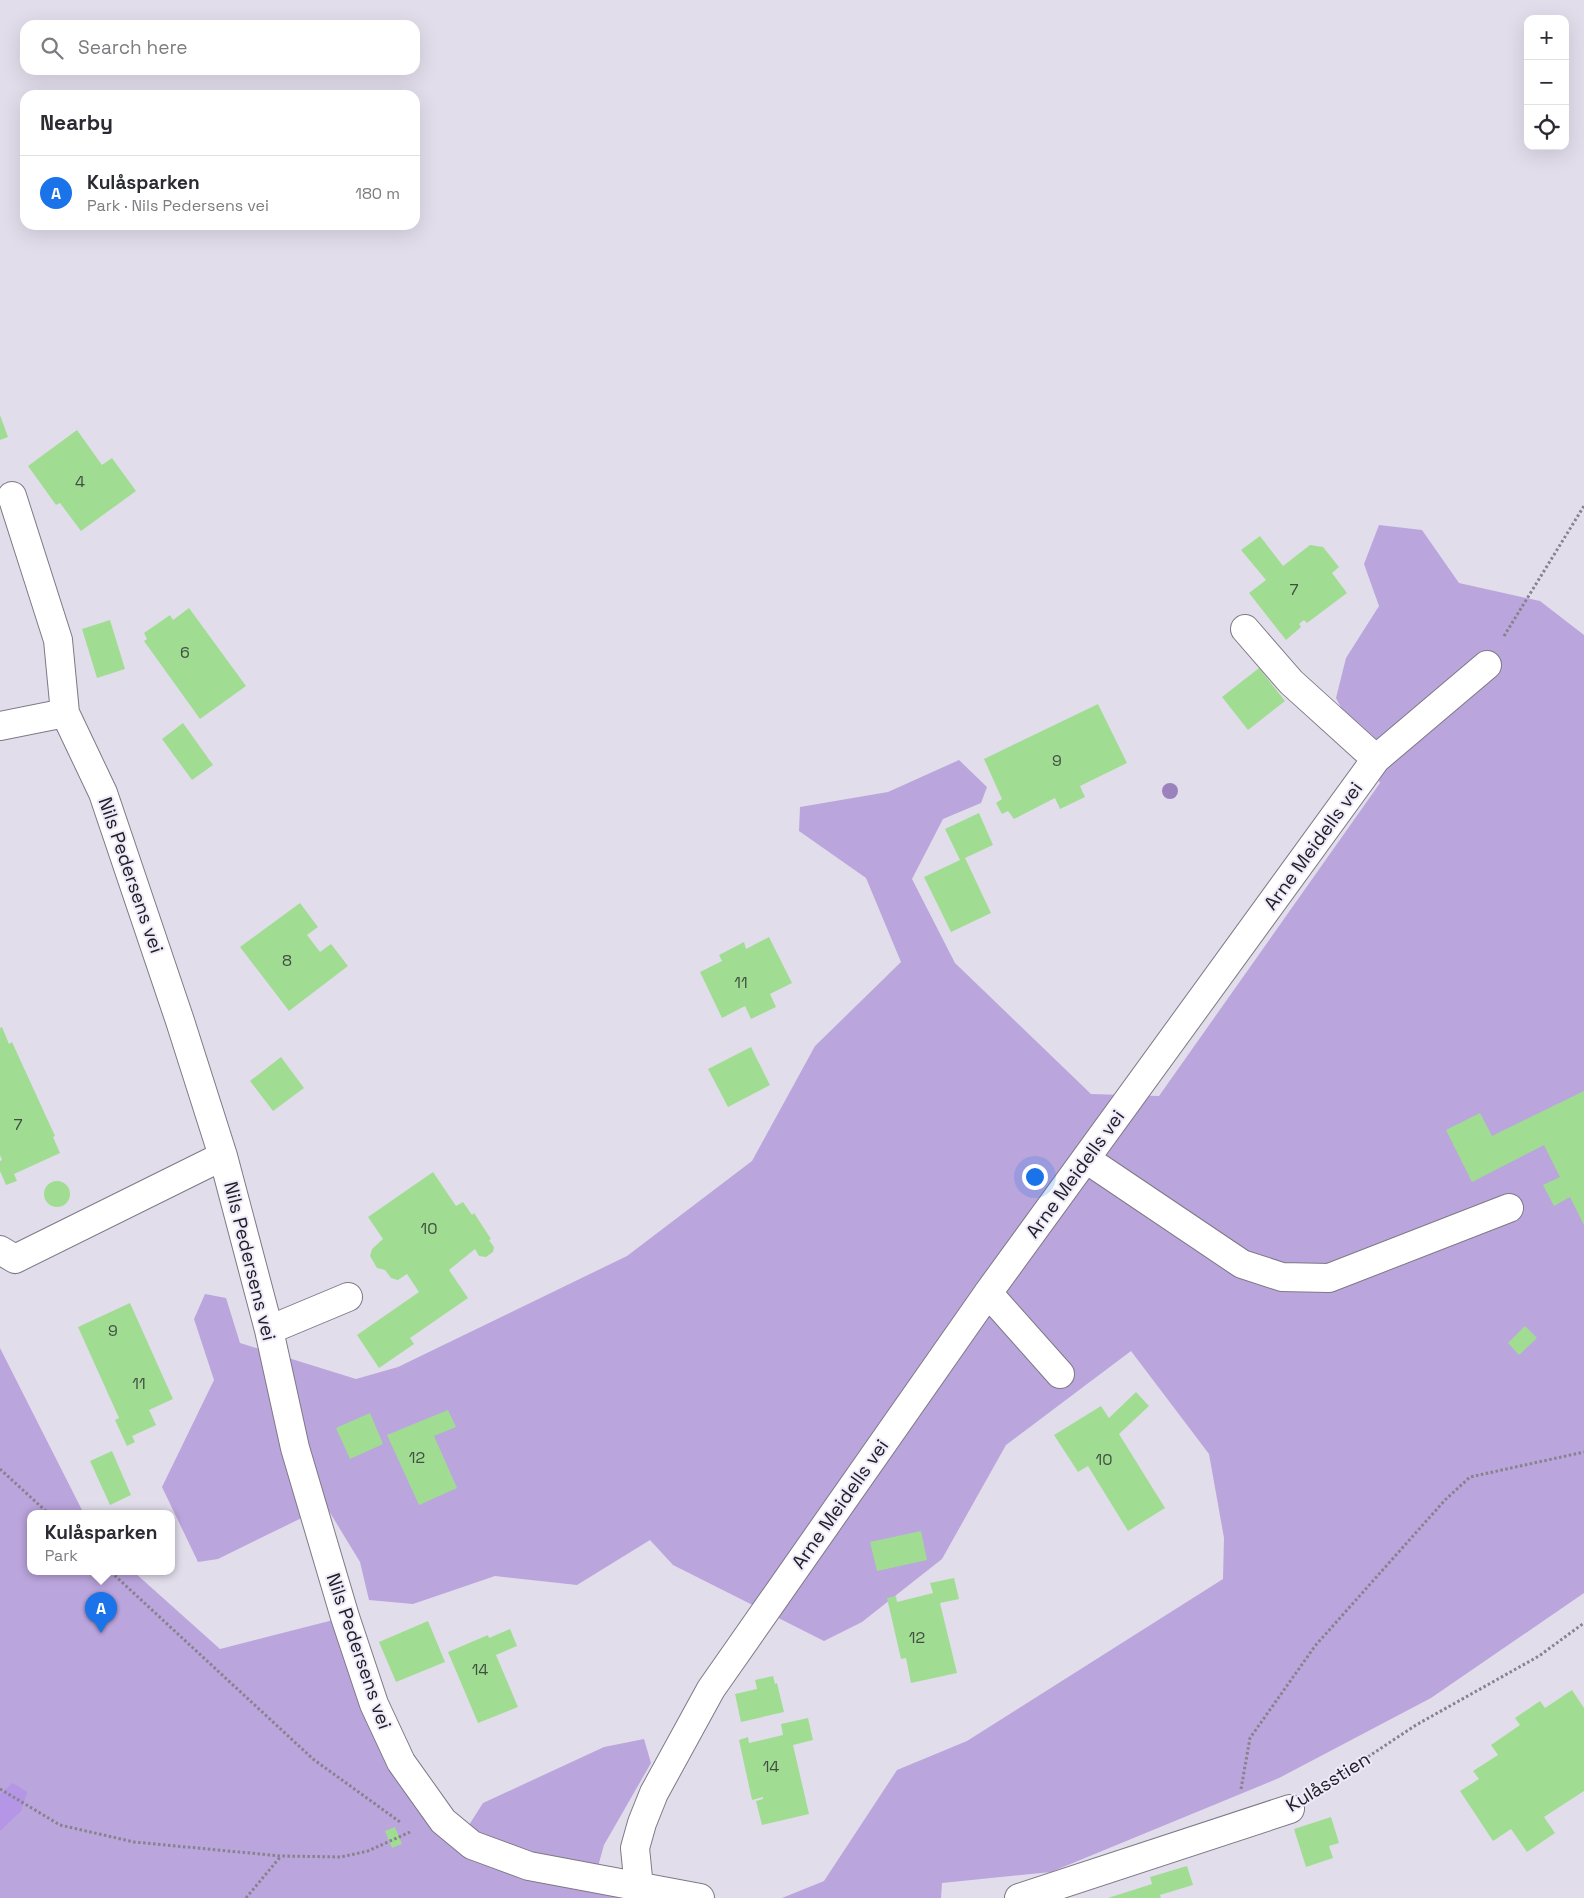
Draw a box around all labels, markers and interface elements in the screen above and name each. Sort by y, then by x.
map controls [1524,15,1569,150]
button: + [1524,15,1569,60]
search box [20,20,420,75]
icon: search [38,34,66,62]
text: Search here [78,35,188,60]
button: − [1524,60,1569,105]
button: locate [1524,105,1569,150]
text: Nearby [40,109,113,136]
text: Kulåsparken [87,170,200,195]
text: A [51,183,61,204]
text: 180 m [355,183,400,204]
text: Park · Nils Pedersens vei [87,195,269,216]
house number: 4 [75,471,85,492]
house number: 7 [1289,579,1299,600]
house number: 6 [180,642,190,663]
house number: 9 [1052,750,1062,771]
street label: Arne Meidells vei [1258,777,1368,915]
street label: Nils Pedersens vei [93,794,169,956]
house number: 8 [282,950,292,971]
house number: 11 [734,972,748,993]
street label: Arne Meidells vei [1020,1105,1130,1243]
house number: 7 [13,1114,23,1135]
your location [1022,1164,1048,1190]
street label: Nils Pedersens vei [218,1179,282,1343]
house number: 10 [421,1218,437,1239]
house number: 9 [108,1320,118,1341]
house number: 11 [132,1373,146,1394]
street label: Arne Meidells vei [786,1434,894,1574]
house number: 12 [409,1447,425,1468]
house number: 10 [1096,1449,1112,1470]
popup [27,1510,175,1575]
text: Kulåsparken [45,1520,157,1545]
text: Park [45,1545,78,1566]
street label: Nils Pedersens vei [321,1570,397,1732]
pin: A [85,1592,117,1633]
house number: 12 [909,1627,925,1648]
house number: 14 [472,1659,488,1680]
street label: Kulåsstien [1281,1746,1375,1818]
house number: 14 [763,1756,779,1777]

